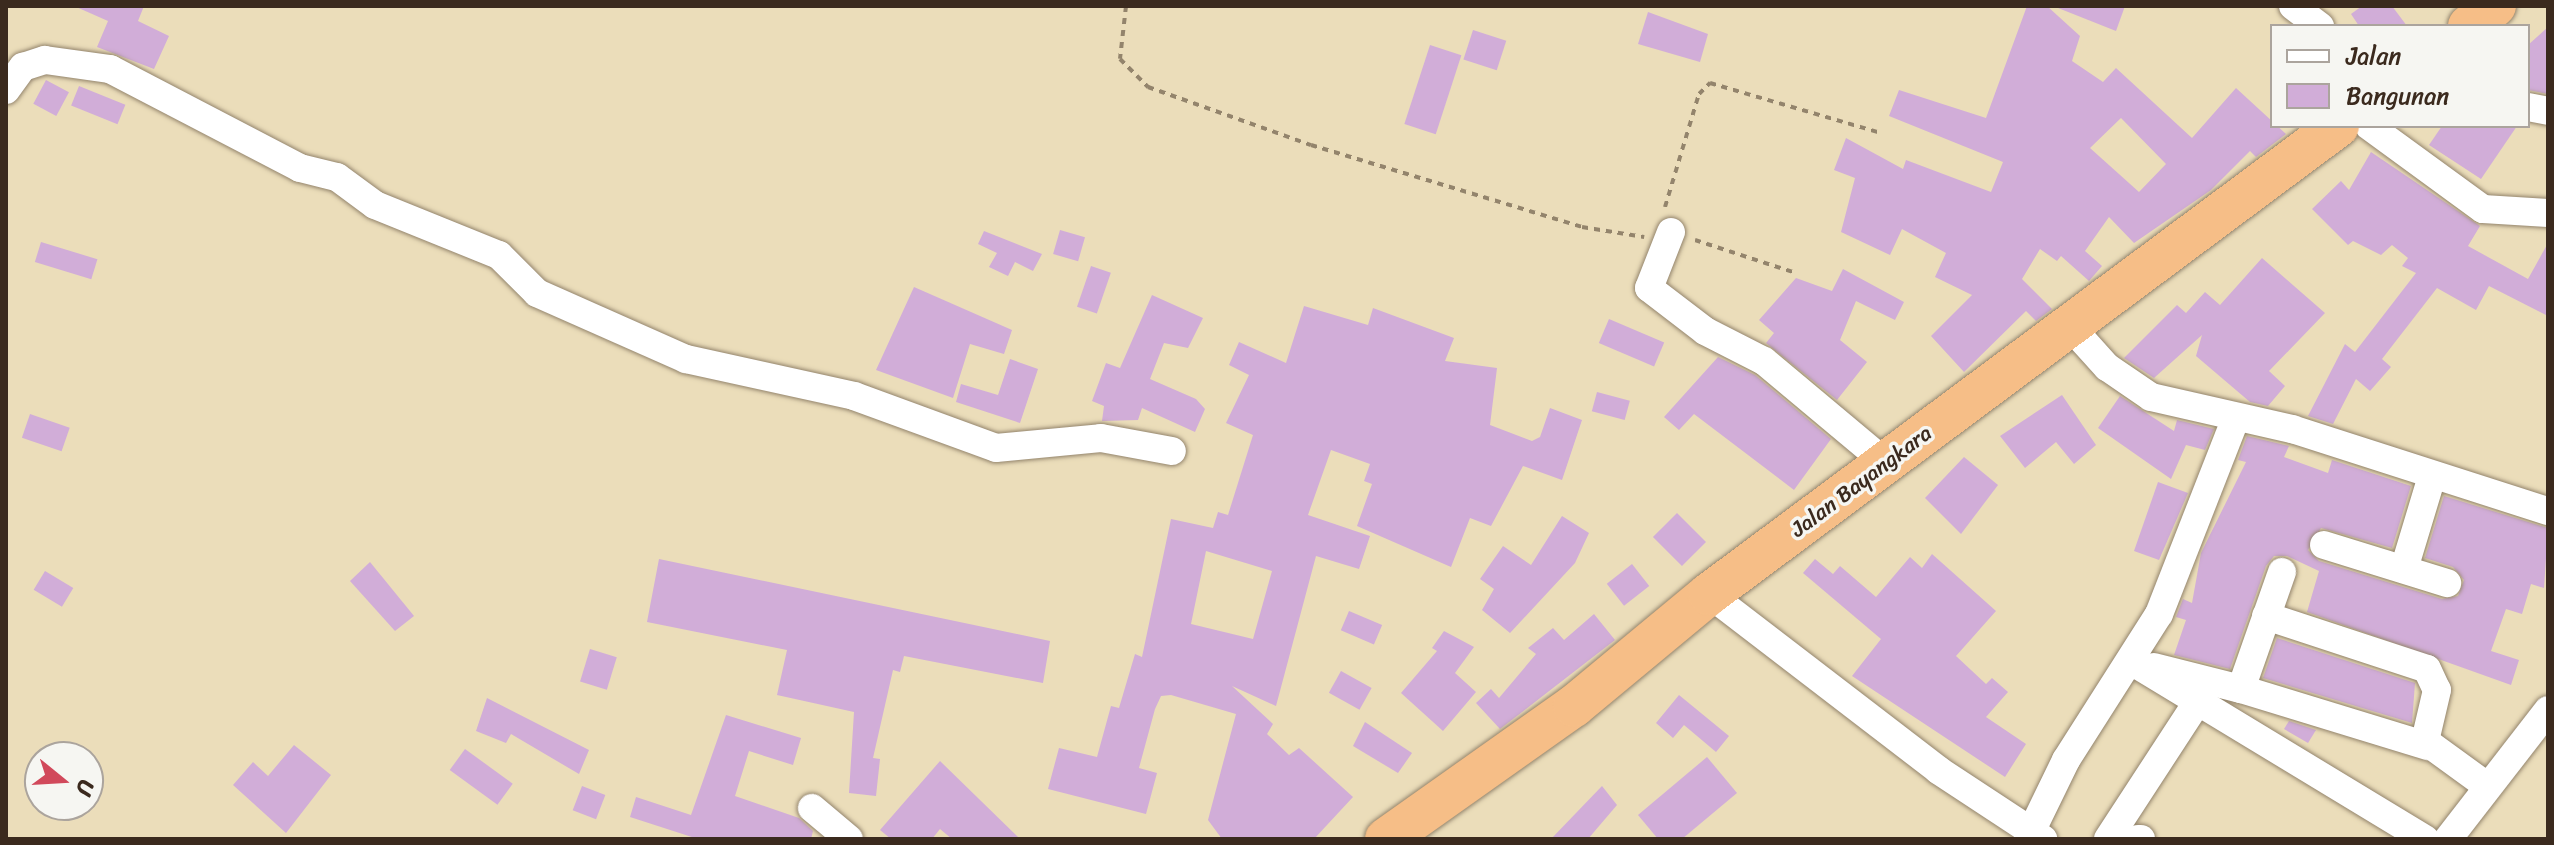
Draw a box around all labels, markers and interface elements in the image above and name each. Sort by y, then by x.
legend [2270,24,2530,128]
text: Jalan [2346,35,2401,77]
text: Bangunan [2346,75,2449,117]
street label: Jalan Bayangkara [1785,419,1937,543]
north arrow [24,741,104,821]
text: U [65,775,106,801]

